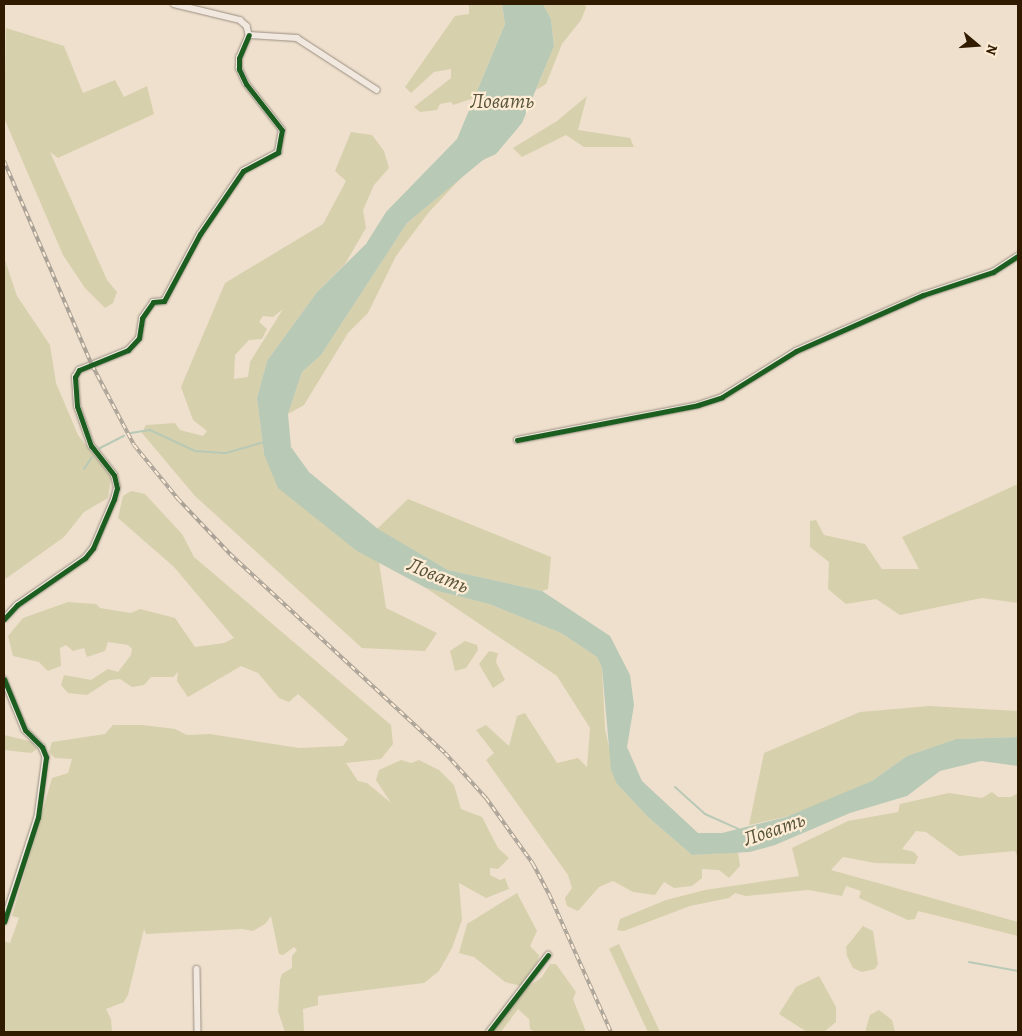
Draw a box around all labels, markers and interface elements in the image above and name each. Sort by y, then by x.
north arrow [952,20,1002,70]
text: N [981,42,1002,58]
water label: Ловать [470,88,534,114]
water label: Ловать [404,551,472,599]
water label: Ловать [740,807,808,851]

